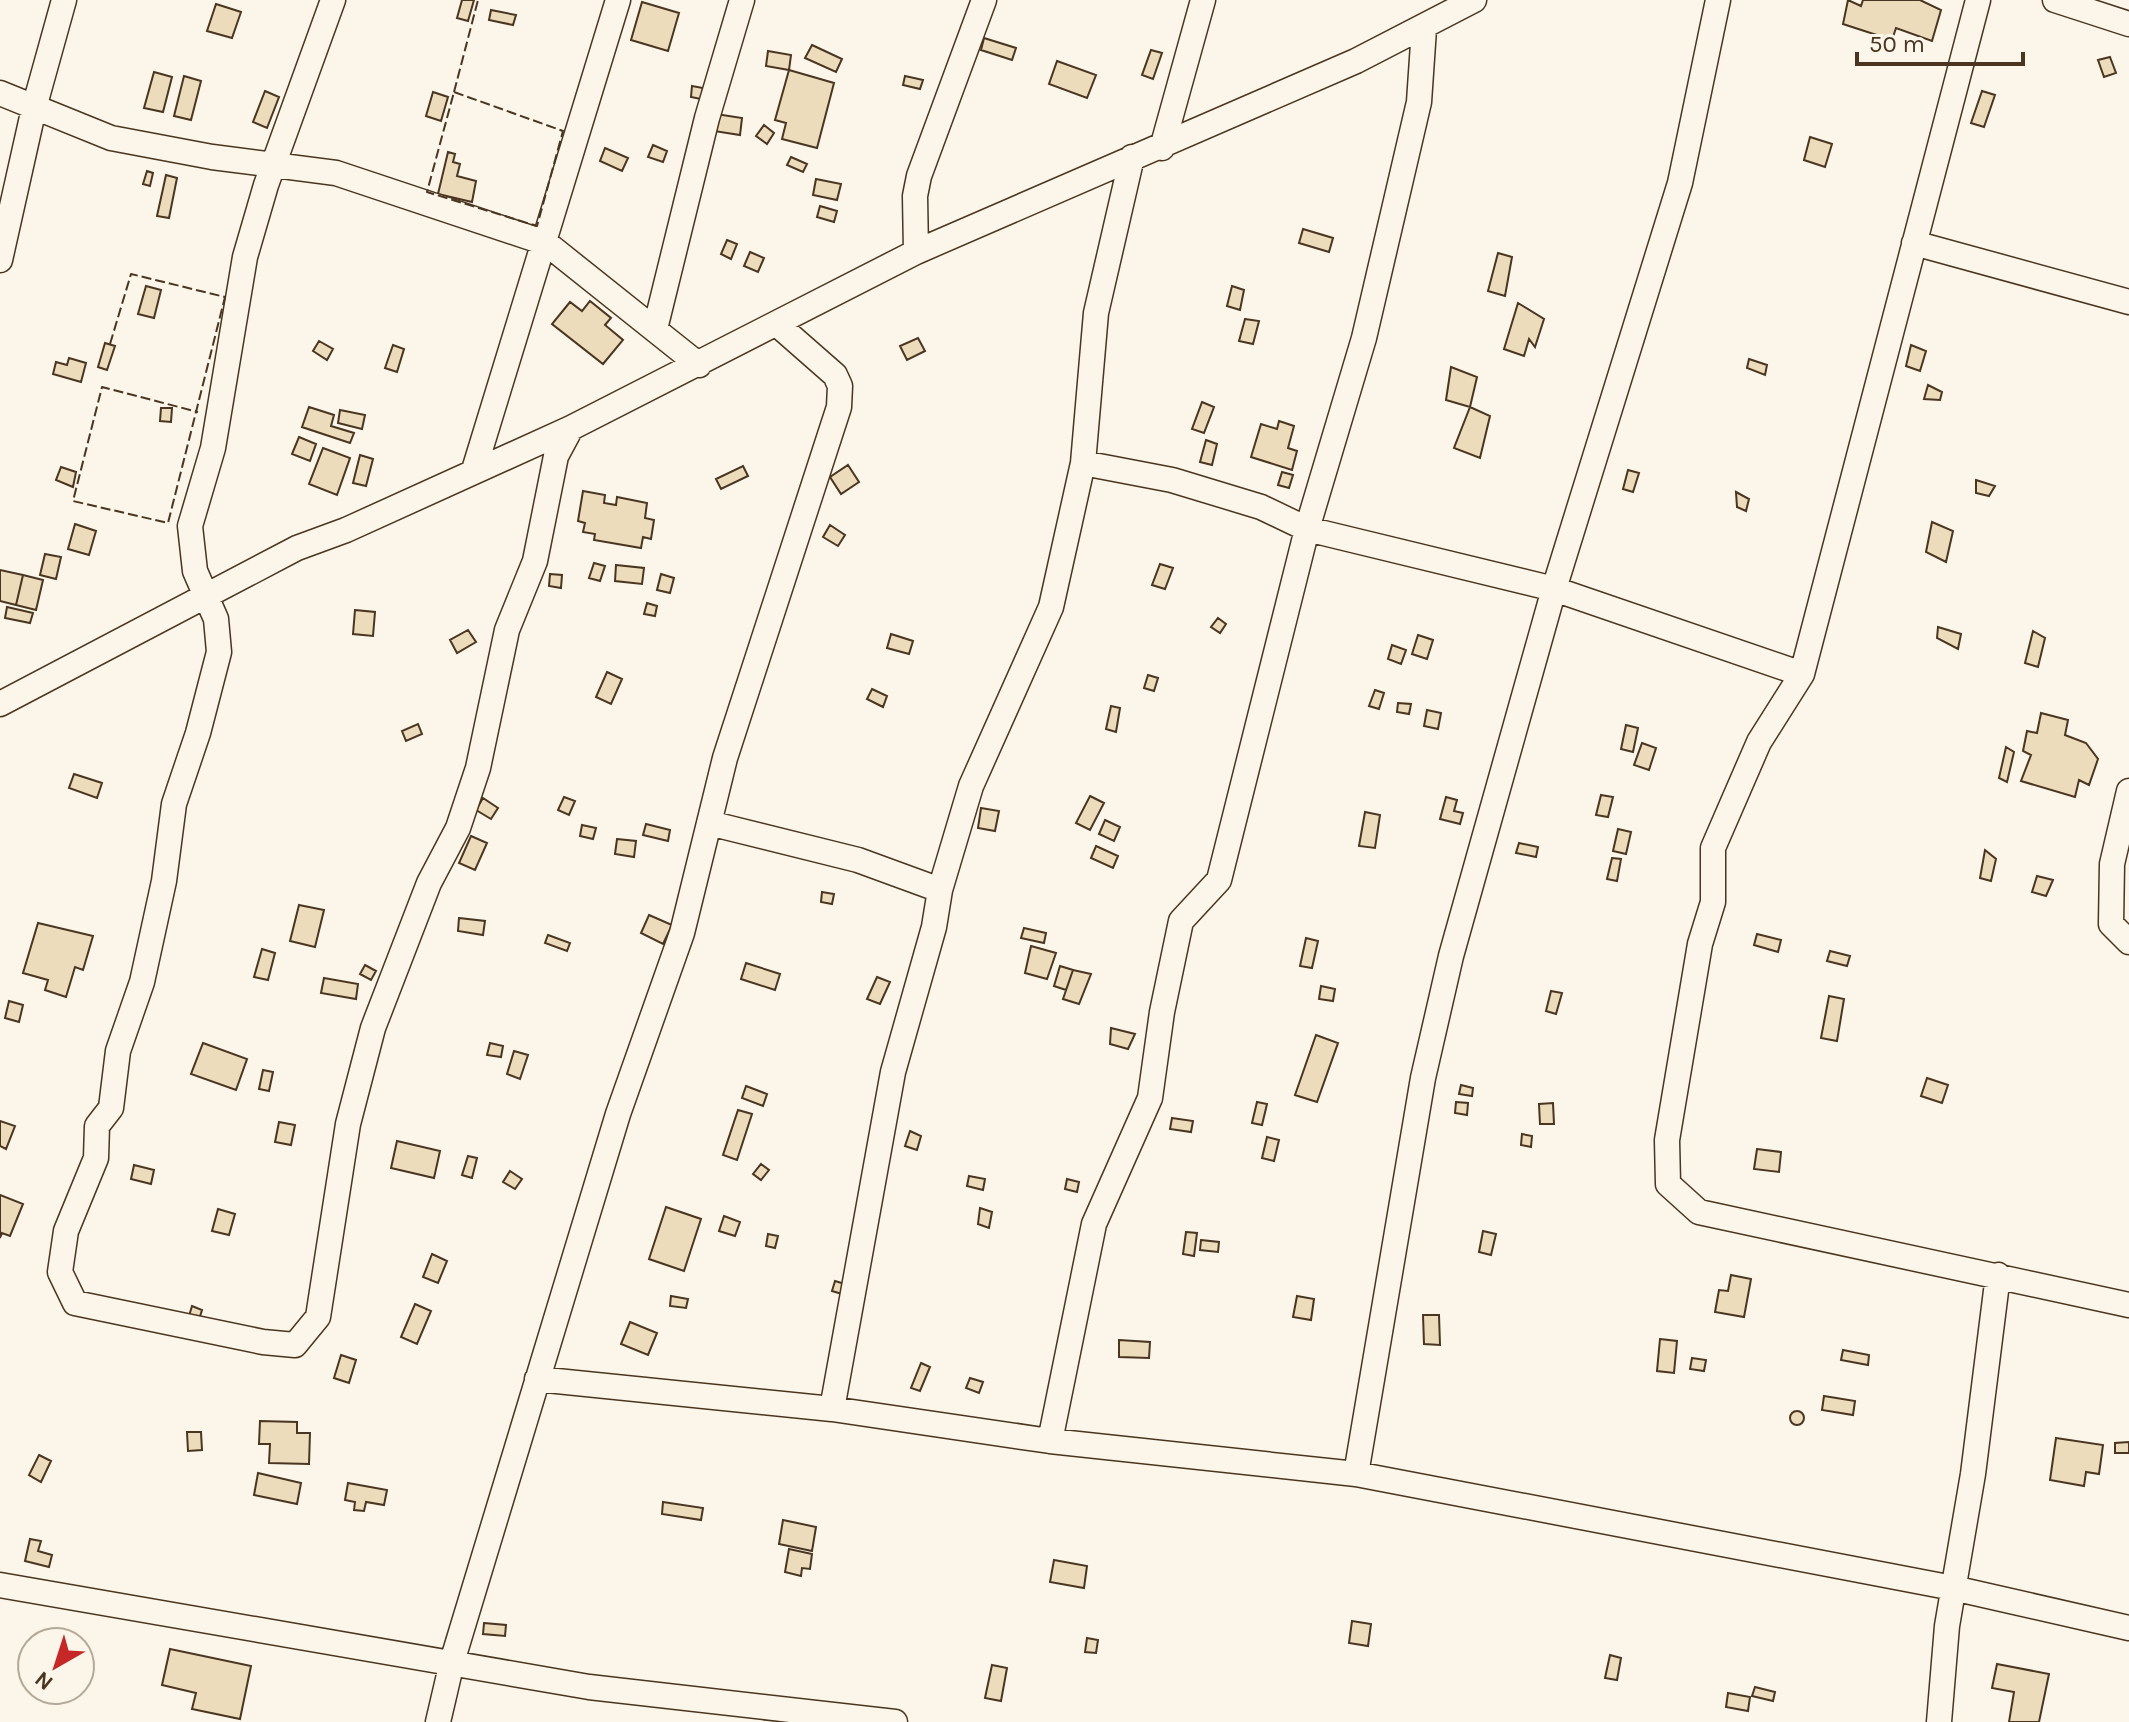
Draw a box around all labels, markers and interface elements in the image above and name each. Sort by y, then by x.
scale bar [1857,16,2023,66]
text: 50 m [1869,30,1925,58]
north arrow [16,1626,96,1706]
text: N [30,1666,58,1696]

